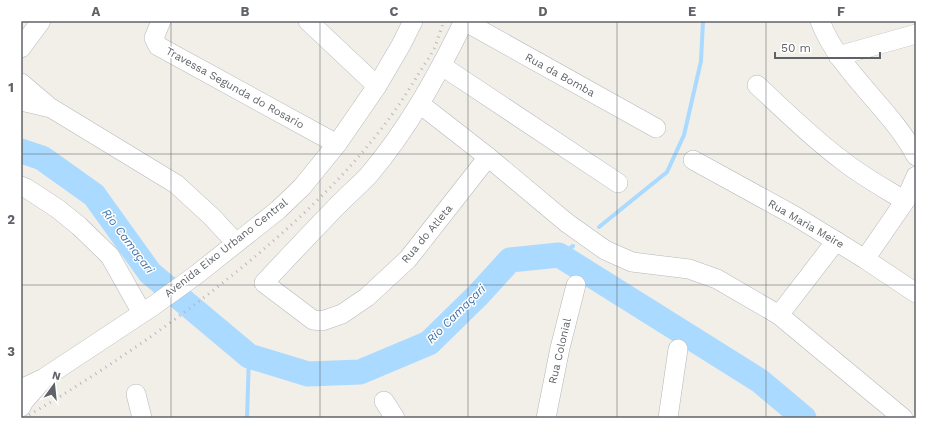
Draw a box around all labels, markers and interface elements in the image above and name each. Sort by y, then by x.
text: A [92,4,101,19]
text: B [241,4,250,19]
text: C [390,4,399,19]
text: D [538,4,548,19]
text: E [688,4,696,19]
text: F [837,4,845,19]
scale bar [775,34,880,60]
text: 50 m [781,41,811,55]
street label: Travessa Segunda do Rosario [164,44,306,132]
street label: Rua da Bomba [523,50,597,100]
text: 1 [8,80,14,95]
street label: Avenida Eixo Urbano Central [162,195,291,300]
street label: Rua Maria Meire [766,197,846,251]
street label: Rua do Atleta [399,202,455,266]
water label: Rio Camaçari [99,206,157,277]
text: 2 [7,212,15,227]
water label: Rio Camaçari [424,281,489,346]
street label: Rua Colonial [546,316,574,385]
text: 3 [7,344,15,359]
north arrow [34,365,74,405]
text: N [51,368,62,383]

